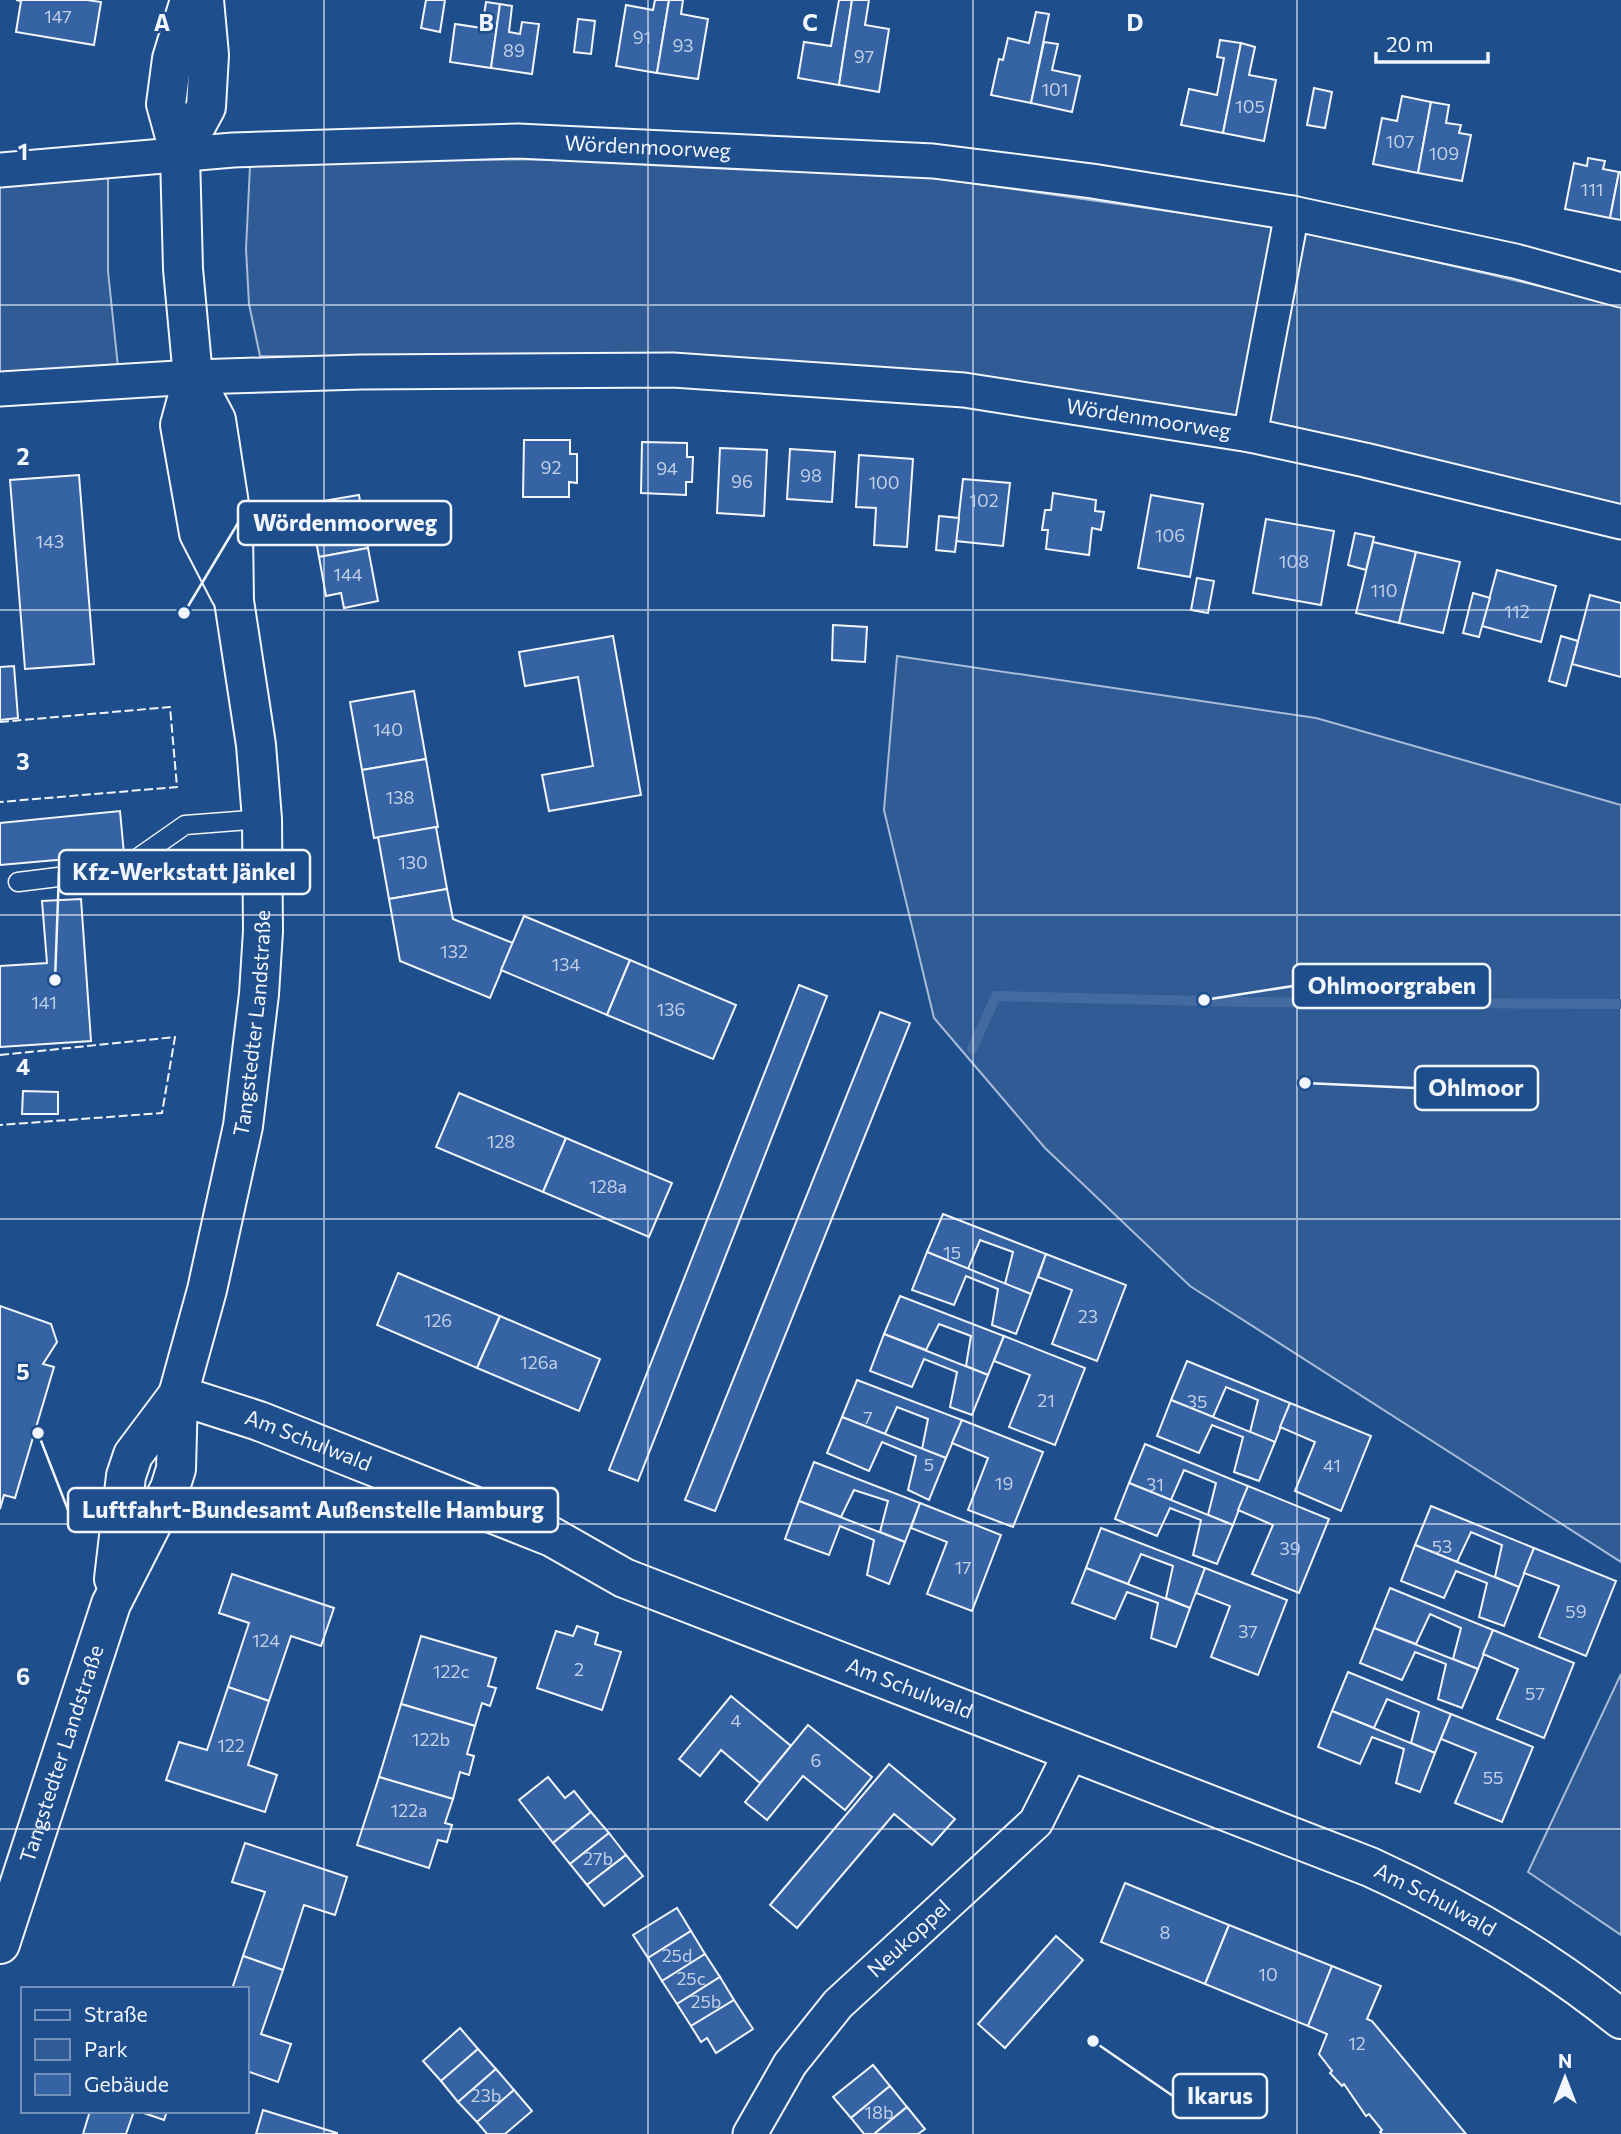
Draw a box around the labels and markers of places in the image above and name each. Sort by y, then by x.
callout: Wördenmoorweg [238,501,451,545]
callout: Kfz-Werkstatt Jänkel [59,850,310,894]
callout: Ohlmoorgraben [1293,964,1490,1008]
callout: Ohlmoor [1415,1066,1538,1110]
callout: Luftfahrt-Bundesamt Außenstelle Hamburg [68,1488,558,1532]
callout: Ikarus [1173,2074,1267,2118]

